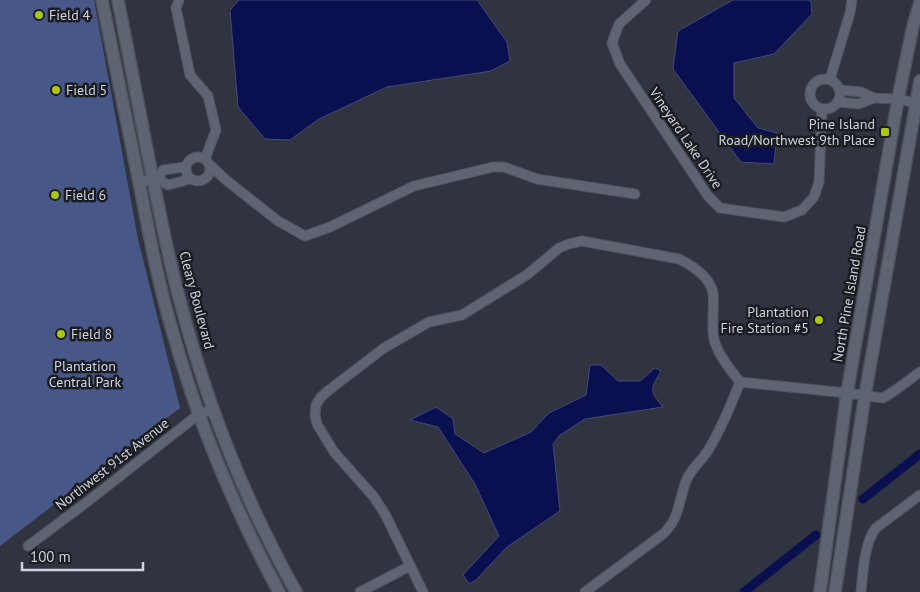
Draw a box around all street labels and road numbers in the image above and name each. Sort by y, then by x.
street label: Vineyard Lake Drive [645,83,727,192]
street label: North Pine Island Road [828,225,870,363]
street label: Cleary Boulevard [175,249,219,351]
street label: Northwest 91st Avenue [52,414,172,514]

